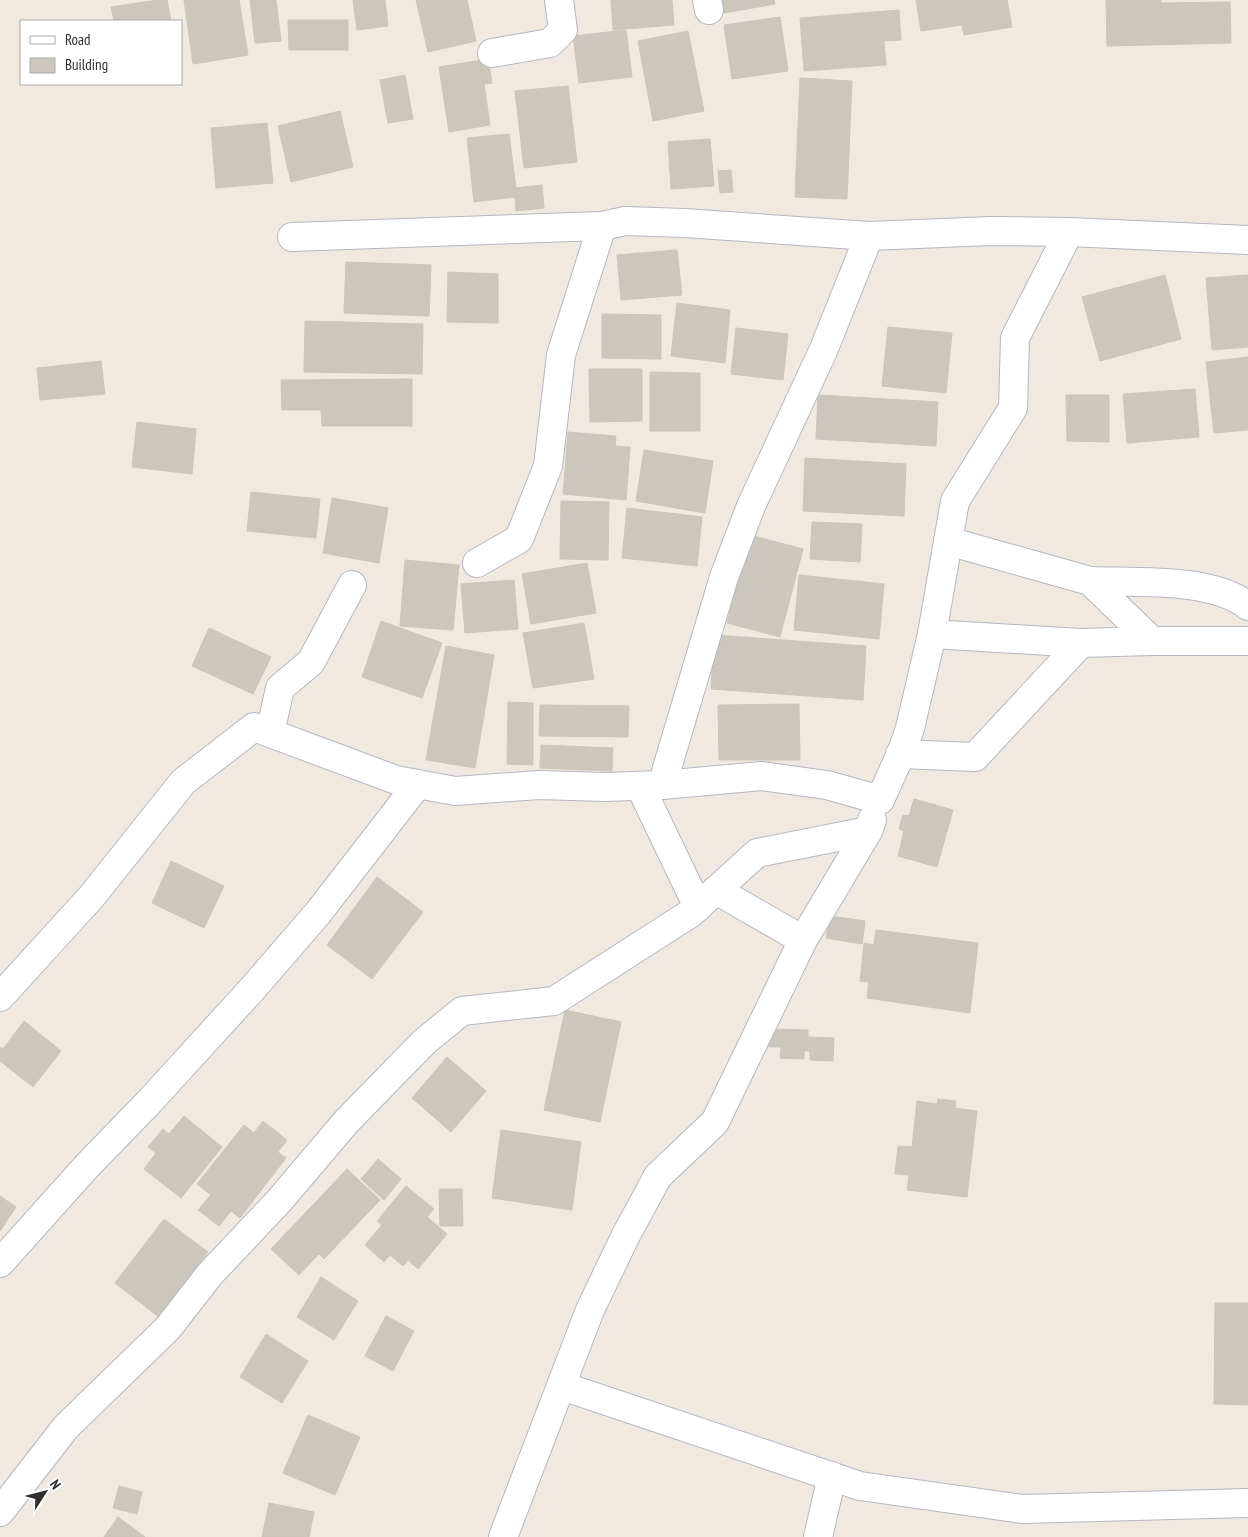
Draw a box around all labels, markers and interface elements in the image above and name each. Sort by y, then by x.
legend [20,20,182,85]
text: Road [65,30,91,49]
text: Building [65,55,108,74]
north arrow [20,1467,70,1517]
text: N [46,1476,65,1493]

